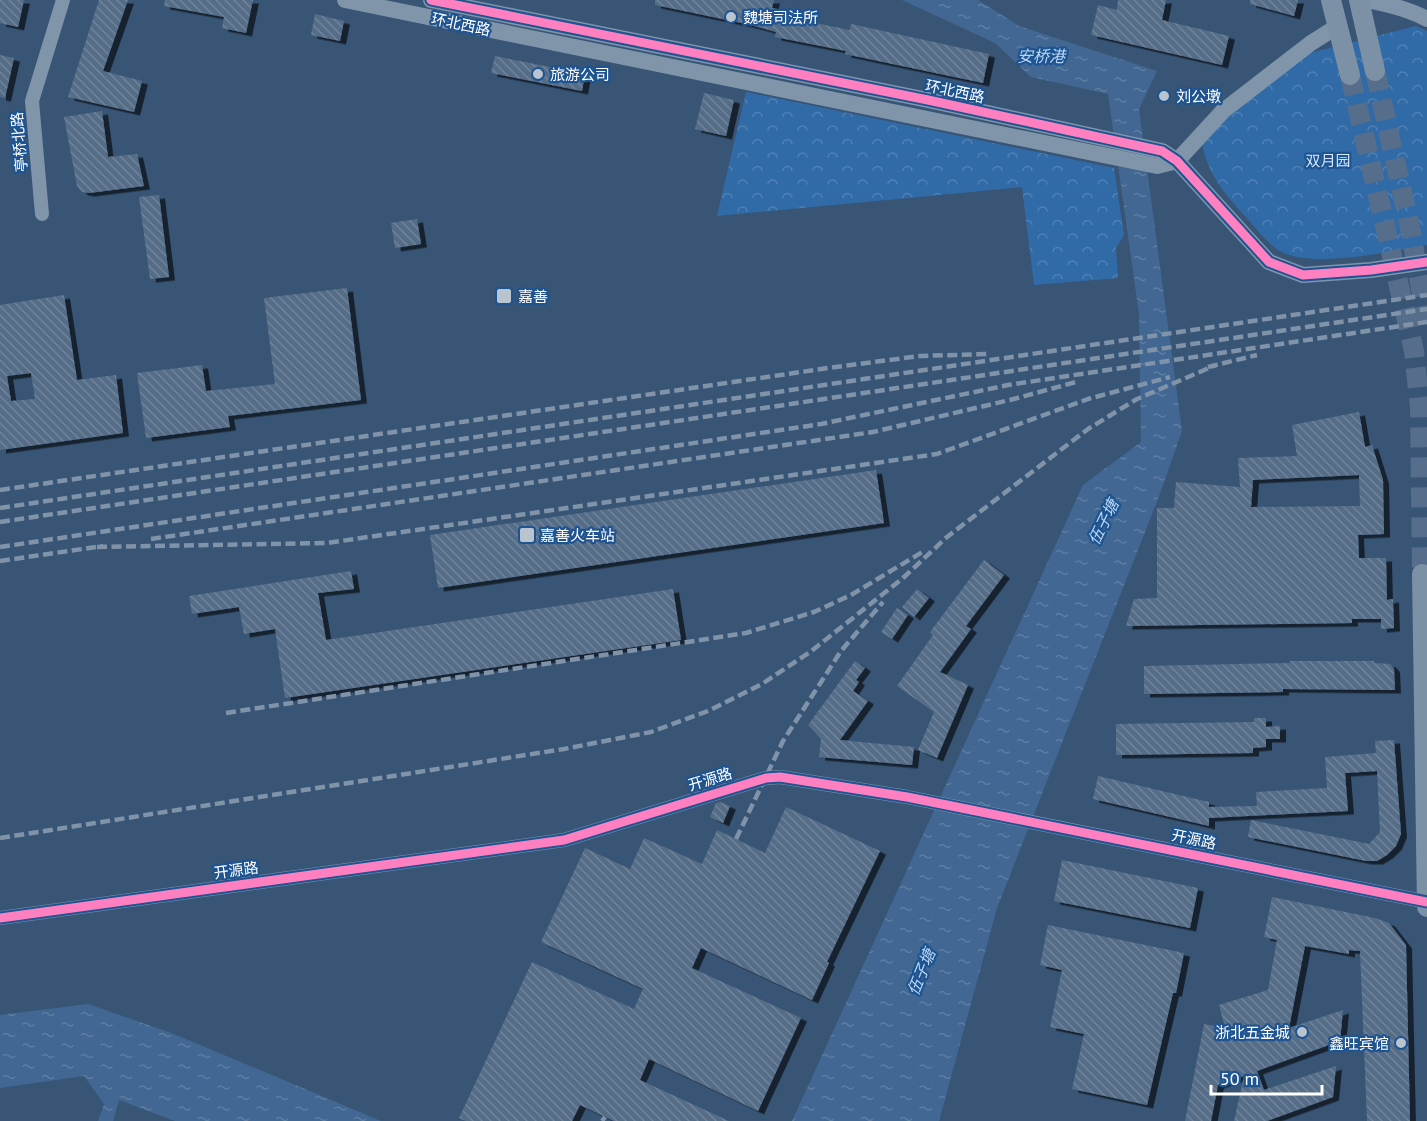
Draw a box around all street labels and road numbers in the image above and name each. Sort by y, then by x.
street label: 环北西路 [430,8,492,40]
street label: 环北西路 [924,75,986,107]
street label: 亭桥北路 [7,111,31,173]
street label: 开源路 [686,763,734,795]
street label: 开源路 [1170,825,1218,853]
street label: 开源路 [212,857,260,883]

